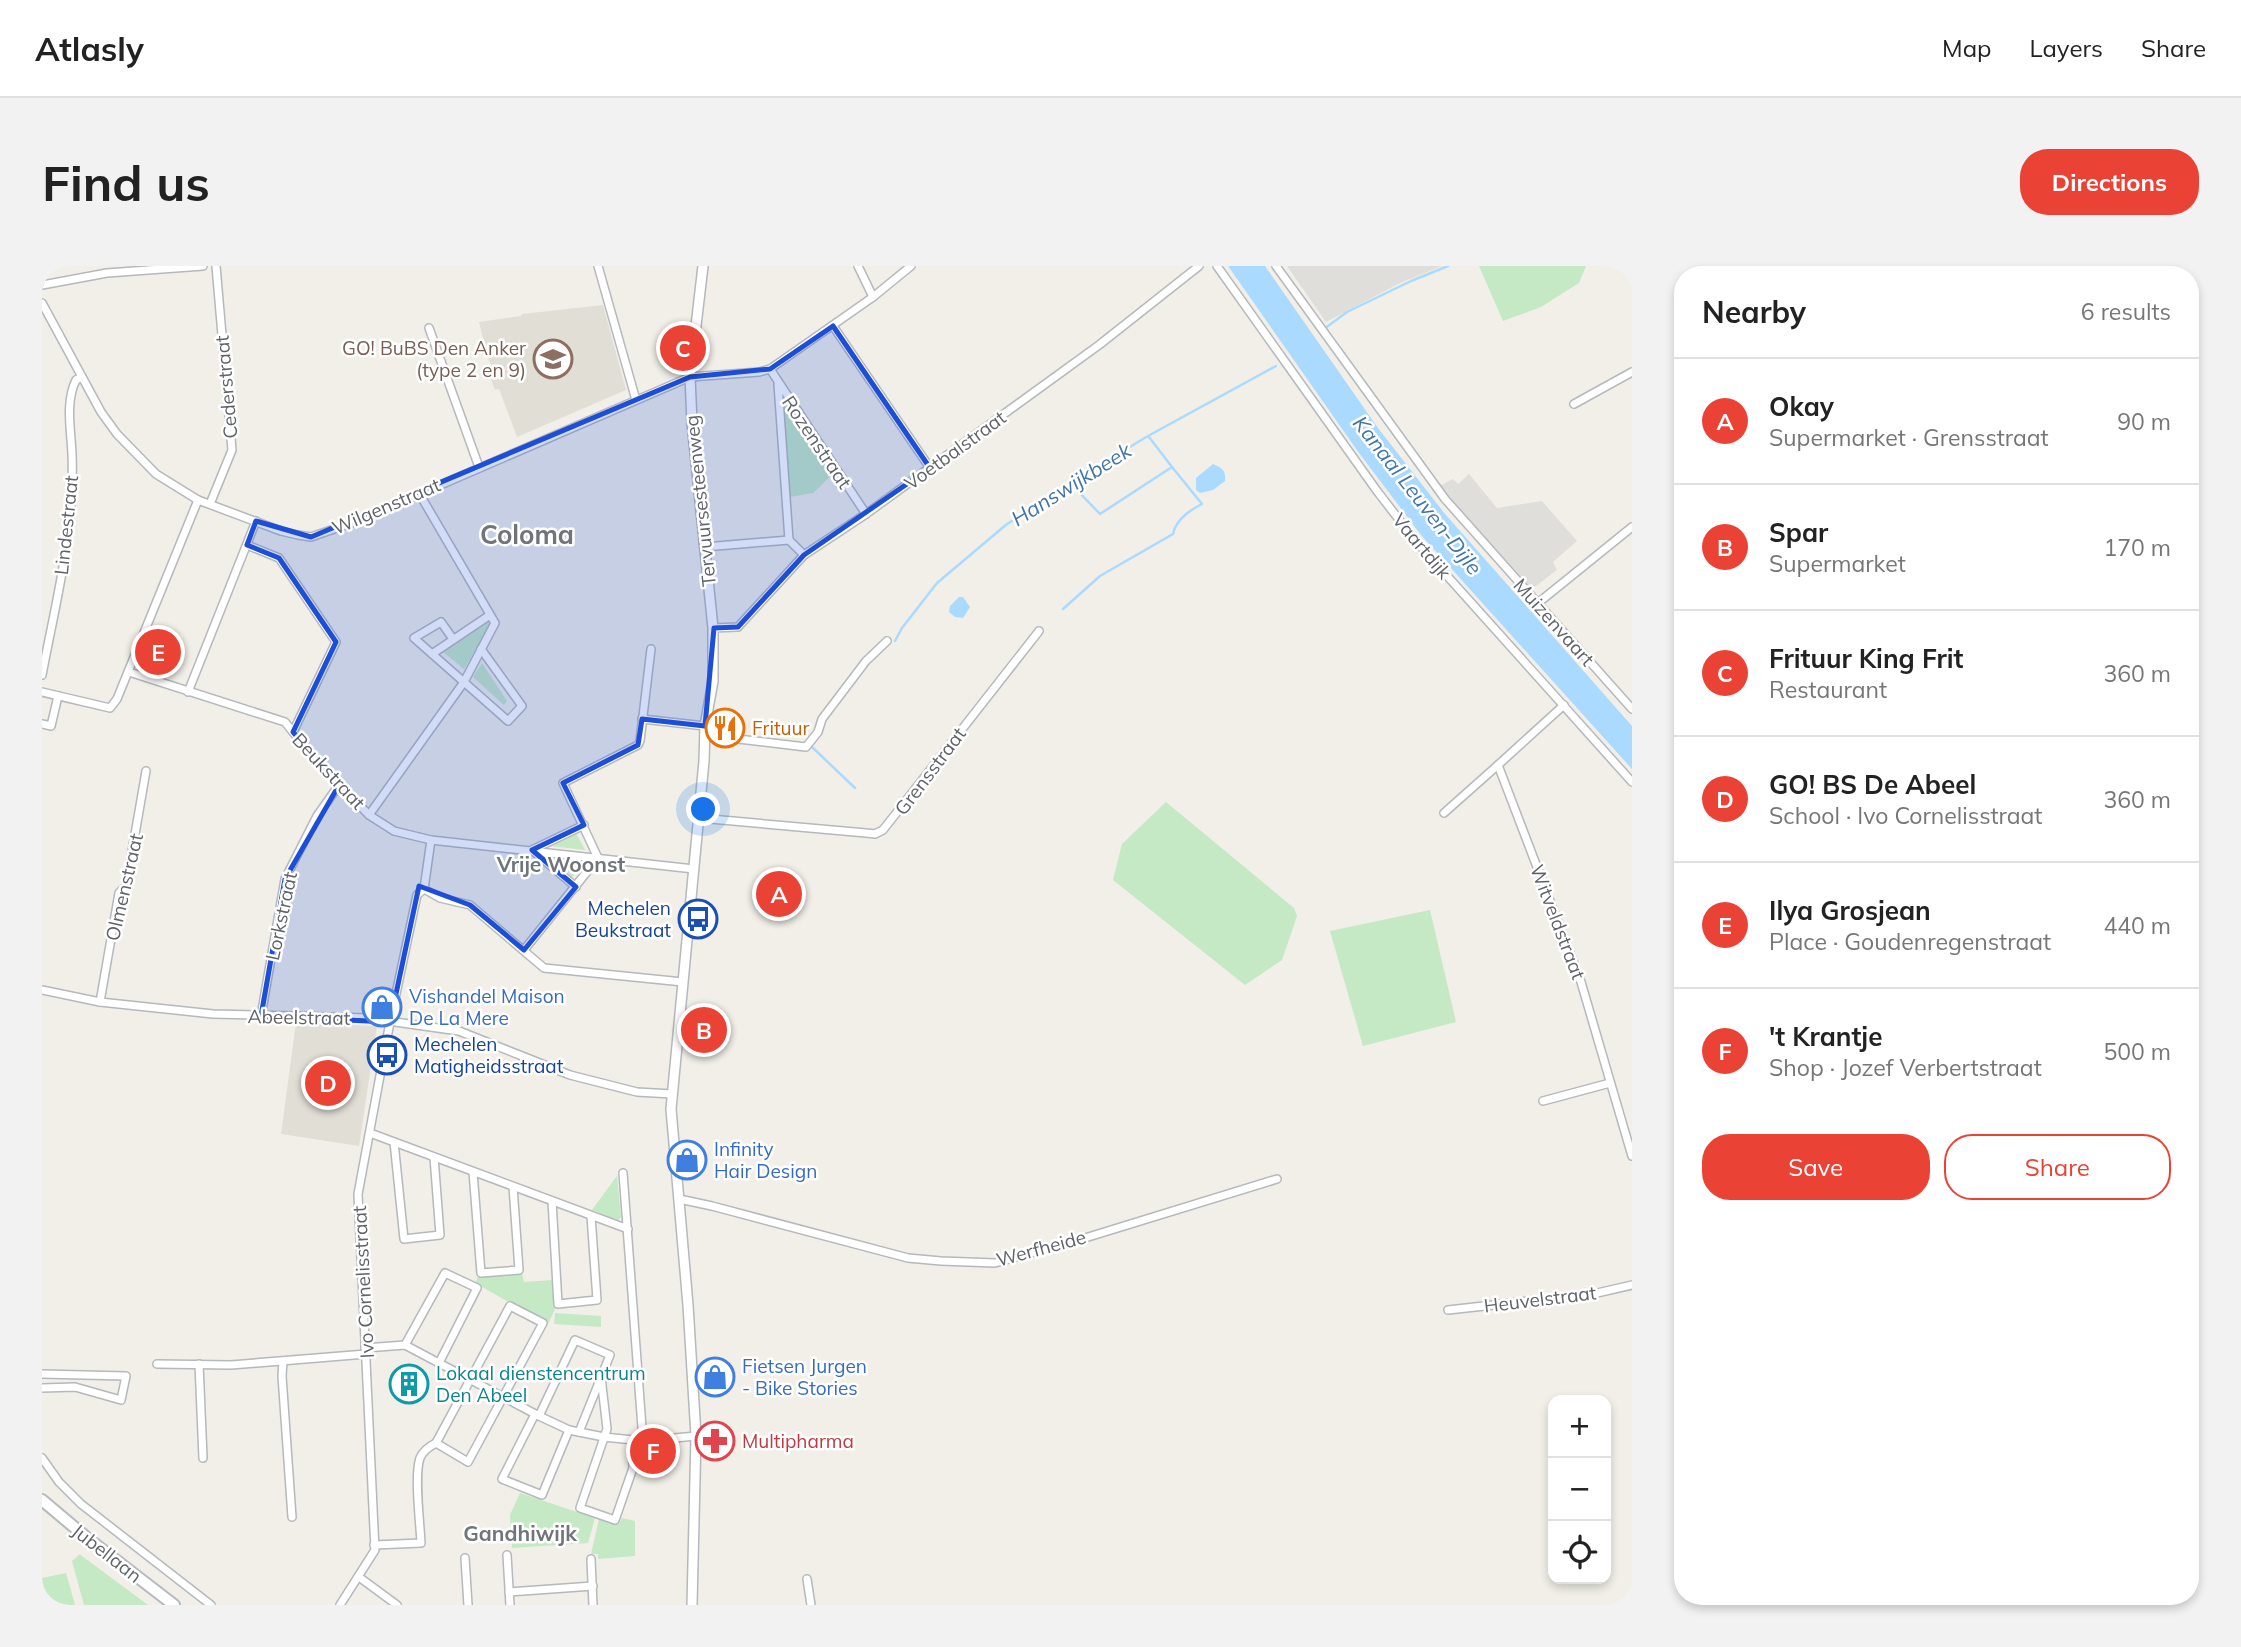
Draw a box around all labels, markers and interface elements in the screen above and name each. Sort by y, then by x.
text: Atlasly [35,28,144,69]
text: Map [1942,33,1991,63]
text: Layers [2029,33,2103,63]
text: Share [2141,33,2206,63]
button: Directions [2020,149,2199,215]
text: Find us [42,152,210,213]
text: Nearby [1702,293,1806,331]
text: 6 results [2081,297,2171,326]
pin: C [660,322,706,374]
street label: Cederstraat [210,334,242,440]
place label: GO! BuBS Den Anker (type 2 en 9) [342,336,526,382]
school or university icon: GO! BuBS Den Anker (type 2 en 9) [532,338,574,380]
text: Okay [1769,390,1834,423]
street label: Rozenstraat [777,391,857,493]
street label: Voetbalstraat [900,405,1011,495]
text: A [1716,407,1734,436]
text: 90 m [2117,407,2171,436]
water label: Kanaal Leuven-Dijle [1348,410,1488,580]
street label: Tervuursesteenweg [679,414,721,588]
text: Supermarket · Grensstraat [1769,423,2049,452]
water label: Hanswijkbeek [1006,436,1137,531]
street label: Wilgenstraat [328,472,444,540]
street label: Lindestraat [49,474,83,576]
street label: Vaartdijk [1387,508,1457,584]
text: Spar [1769,516,1828,549]
district label: Coloma [480,518,574,551]
text: B [1717,533,1733,562]
text: 170 m [2103,533,2171,562]
text: Supermarket [1769,549,1906,578]
street label: Muizenvaart [1508,573,1600,671]
pin: E [135,626,181,678]
text: Frituur King Frit [1769,642,1963,675]
text: C [1717,659,1733,688]
text: 360 m [2103,659,2171,688]
text: Restaurant [1769,675,1887,704]
restaurant icon: Frituur [704,707,746,749]
place label: Frituur [752,716,809,740]
street label: Grensstraat [889,722,971,820]
street label: Beukstraat [287,728,371,815]
text: GO! BS De Abeel [1769,768,1976,801]
text: D [1716,785,1734,814]
text: 360 m [2103,785,2171,814]
your location [686,792,720,826]
text: School · Ivo Cornelisstraat [1769,801,2042,830]
street label: Olmenstraat [100,831,148,943]
district label: Vrije Woonst [496,851,625,877]
street label: Witveldstraat [1525,861,1591,983]
pin: A [756,868,802,920]
street label: Lorkstraat [260,869,302,962]
text: Ilya Grosjean [1769,894,1931,927]
place label: Mechelen Beukstraat [575,896,671,942]
bus stop icon: Mechelen Beukstraat [677,898,719,940]
text: E [1718,911,1732,940]
text: 440 m [2103,911,2171,940]
text: Place · Goudenregenstraat [1769,927,2051,956]
place label: Vishandel Maison De La Mere [409,984,565,1030]
shop icon: Vishandel Maison De La Mere [361,986,403,1028]
street label: Abeelstraat [247,1004,351,1030]
pin: B [681,1004,727,1056]
text: 't Krantje [1769,1020,1882,1053]
place label: Mechelen Matigheidsstraat [414,1032,564,1078]
bus stop icon: Mechelen Matigheidsstraat [366,1034,408,1076]
text: F [1718,1037,1732,1066]
text: 500 m [2103,1037,2171,1066]
text: Shop · Jozef Verbertstraat [1769,1053,2042,1082]
pin: D [305,1057,351,1109]
button: Save [1702,1134,1930,1200]
button: Share [1944,1134,2171,1200]
place label: Infinity Hair Design [714,1137,817,1183]
shop icon: Infinity Hair Design [666,1139,708,1181]
street label: Ivo Cornelisstraat [347,1205,379,1359]
street label: Werfheide [994,1225,1088,1271]
street label: Heuvelstraat [1483,1280,1598,1318]
place label: Fietsen Jurgen - Bike Stories [742,1354,867,1400]
shop icon: Fietsen Jurgen - Bike Stories [694,1356,736,1398]
place label: Lokaal dienstencentrum Den Abeel [436,1361,646,1407]
building icon: Lokaal dienstencentrum Den Abeel [388,1363,430,1405]
map controls [1548,1395,1611,1584]
button: + [1548,1395,1611,1458]
pharmacy icon: Multipharma [694,1420,736,1462]
pin: F [630,1425,676,1477]
place label: Multipharma [742,1429,854,1453]
button: − [1548,1458,1611,1521]
street label: Jubellaan [67,1518,147,1588]
district label: Gandhiwijk [463,1520,577,1546]
button: locate [1548,1521,1611,1584]

